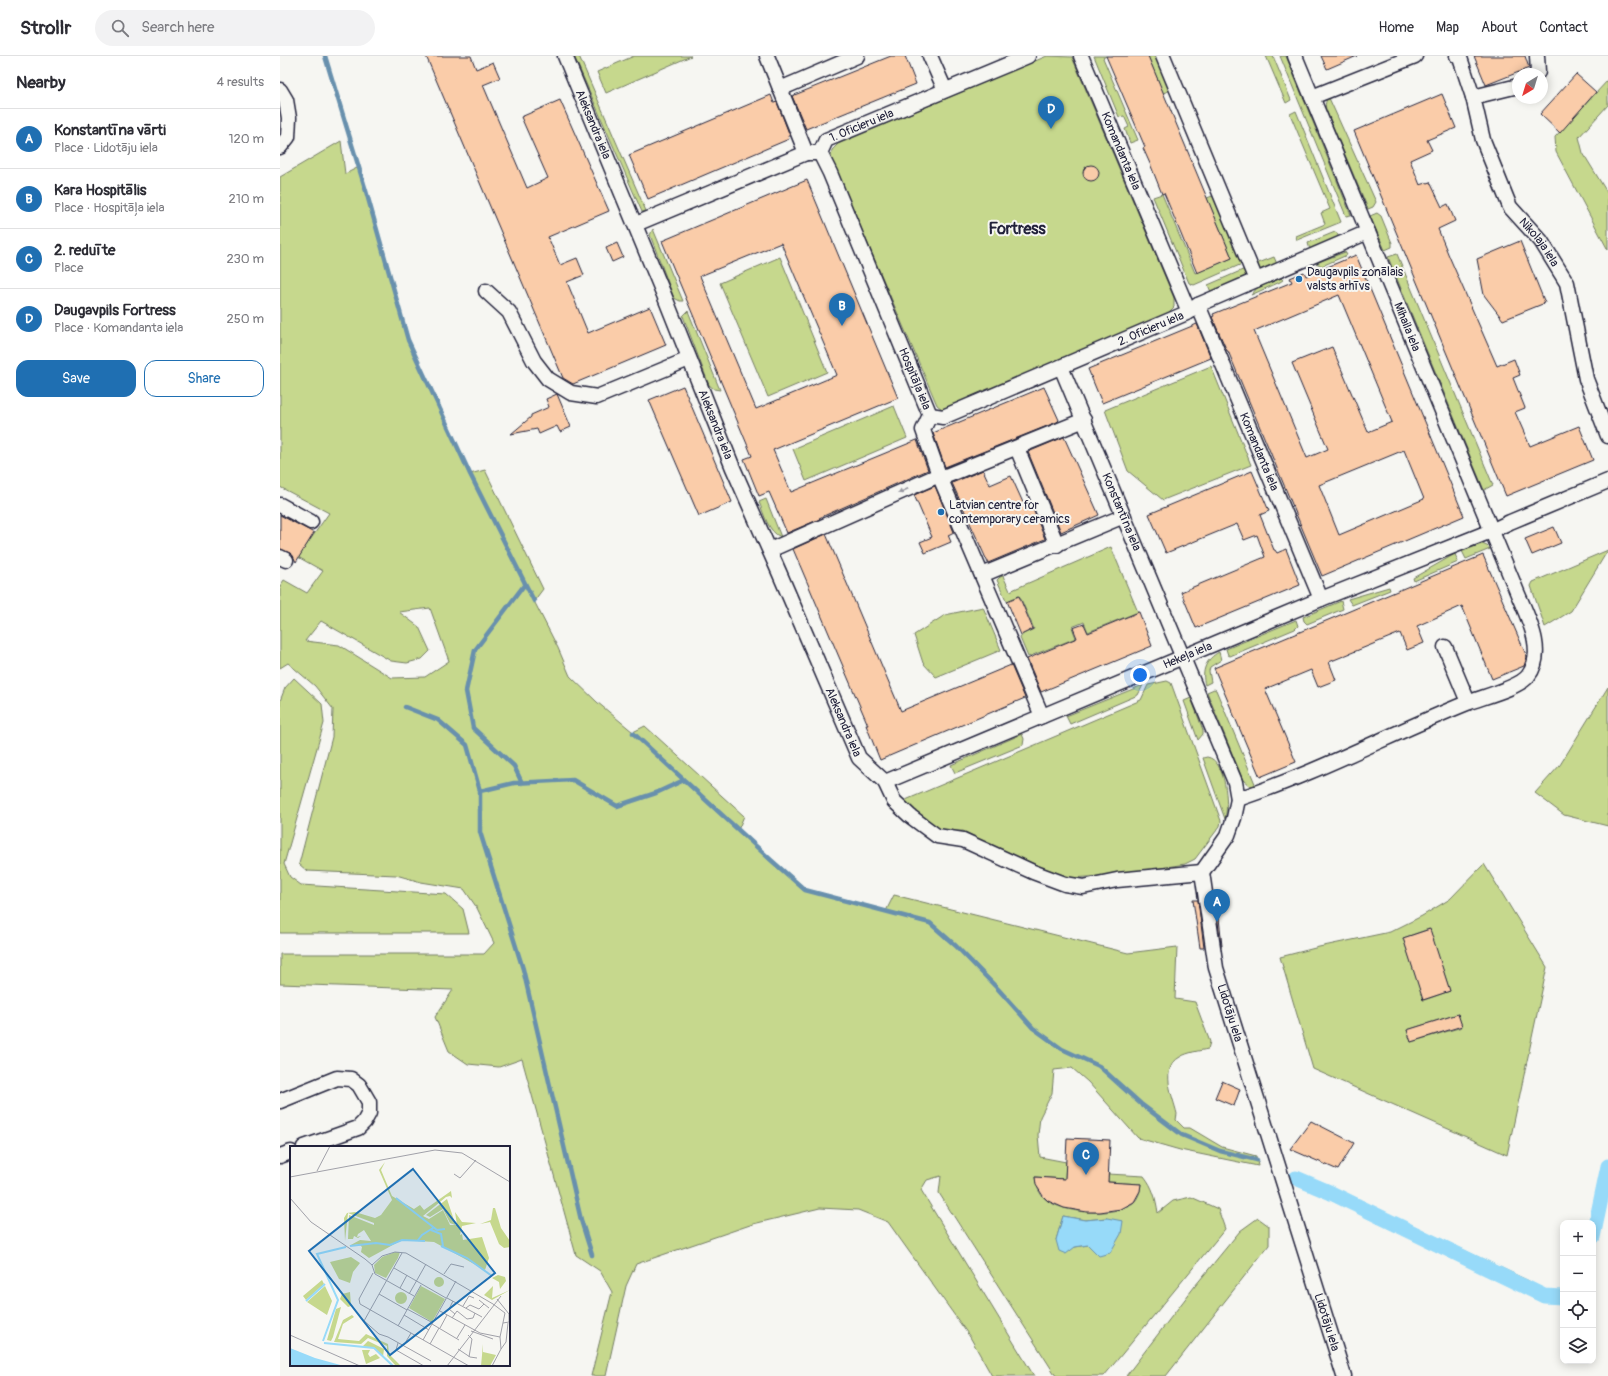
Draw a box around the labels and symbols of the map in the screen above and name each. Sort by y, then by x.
north arrow [1512,68,1548,104]
street label: Aleksandra iela [572,87,615,162]
pin: D [1038,96,1064,129]
street label: 1. Oficieru iela [827,105,896,145]
street label: Komandanta iela [1098,110,1144,193]
street label: Nikolaja iela [1516,215,1563,270]
district label: Fortress [988,219,1046,239]
place label: Daugavpils zonālais valsts arhīvs [1306,265,1404,294]
marker: Daugavpils zonālais valsts arhīvs [1294,274,1304,284]
pin: B [829,293,855,326]
street label: Mihaila iela [1390,300,1424,354]
street label: 2. Oficieru iela [1115,307,1186,349]
street label: Hospitāļa iela [895,345,935,413]
street label: Aleksandra iela [695,387,736,462]
street label: Komandanta iela [1236,410,1283,493]
street label: Konstantīna iela [1099,471,1145,553]
one-way arrow [897,488,909,494]
place label: Latvian centre for contemporary ceramics [949,498,1070,527]
marker: Latvian centre for contemporary ceramics [936,507,946,517]
street label: Hekeļa iela [1161,638,1215,672]
your location [1130,665,1150,685]
street label: Aleksandra iela [822,685,865,759]
pin: A [1204,889,1230,922]
street label: Lidotāju iela [1214,982,1246,1044]
pin: C [1073,1142,1099,1175]
inset map [290,1146,510,1366]
street label: Lidotāju iela [1311,1291,1343,1353]

